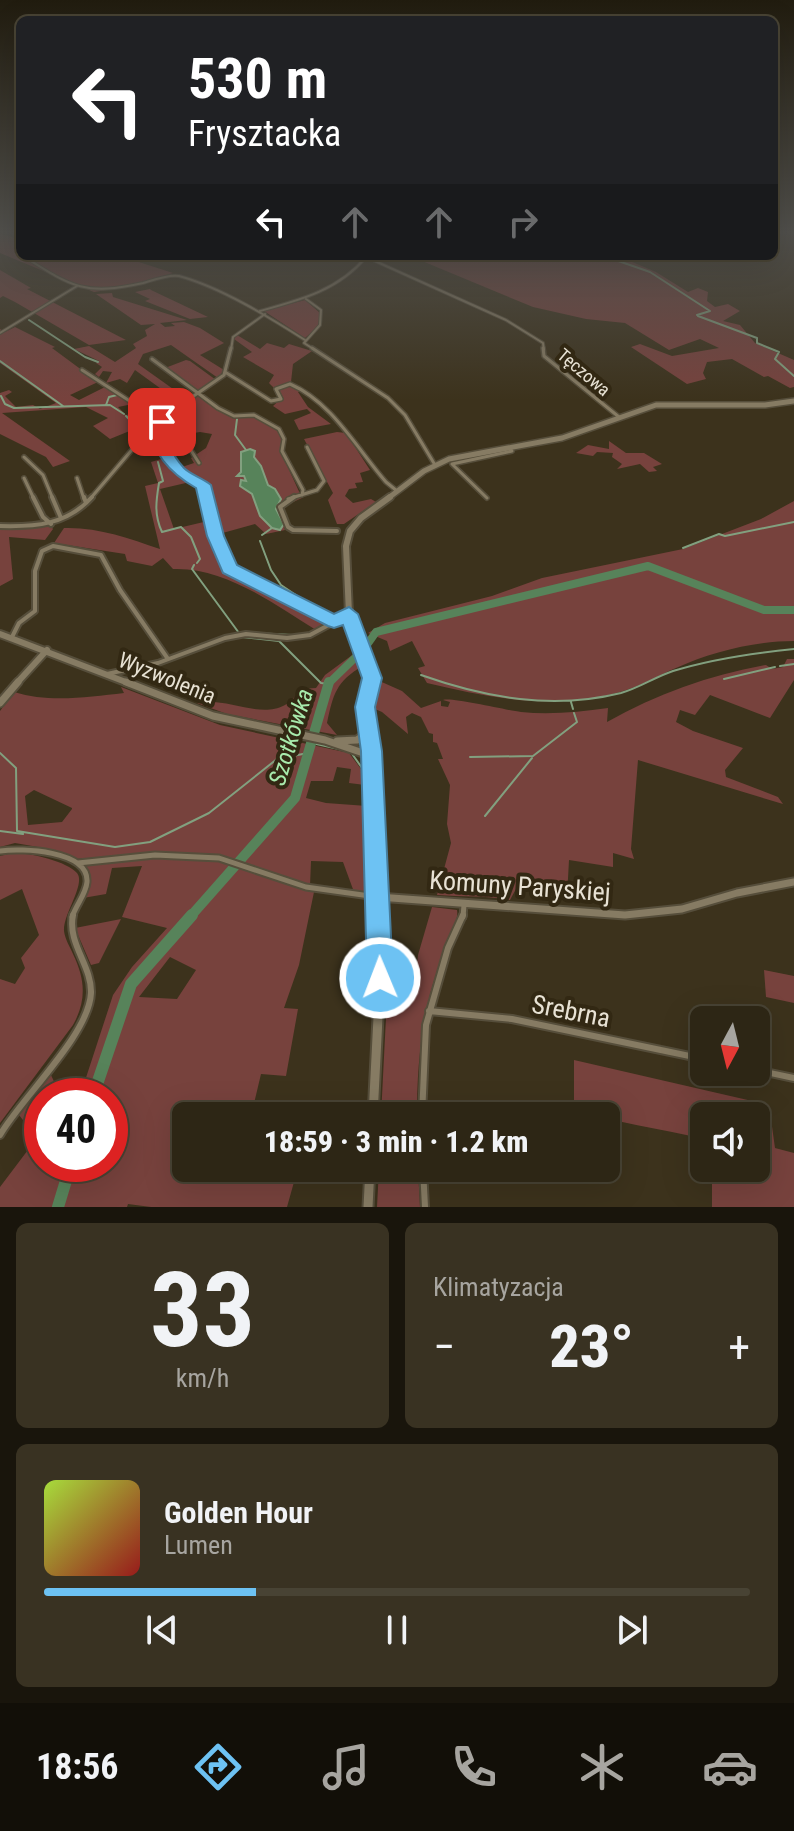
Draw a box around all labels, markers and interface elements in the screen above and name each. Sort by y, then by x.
text: 530 m [188,46,327,112]
icon: left [56,48,160,152]
text: Frysztacka [188,113,341,155]
icon: left [249,200,293,244]
icon: ahead [333,200,377,244]
icon: ahead [417,200,461,244]
icon: right [501,200,545,244]
street label: Tęczowa [553,344,615,400]
pin [128,388,196,456]
icon: arrive [140,400,184,444]
street label: Wyzwolenia [115,647,219,709]
water label: Szotkówka [263,685,319,789]
street label: Komuny Paryskiej [428,865,612,907]
position arrow [338,936,422,1020]
street label: Srebrna [529,989,613,1033]
north arrow [690,1006,770,1086]
map controls [690,1006,770,1182]
speed limit sign: 40 [24,1078,128,1182]
button: sound [690,1102,770,1182]
text: 18:59 · 3 min · 1.2 km [264,1124,528,1159]
text: 33 [150,1250,255,1371]
text: Klimatyzacja [433,1272,564,1302]
text: 23° [549,1311,634,1382]
text: − [433,1321,455,1373]
text: + [728,1321,750,1373]
text: km/h [176,1363,229,1393]
text: Golden Hour [164,1495,313,1530]
text: Lumen [164,1530,233,1560]
icon: previous [140,1608,184,1652]
icon: pause [375,1608,419,1652]
icon: next [610,1608,654,1652]
icon: directions [190,1739,246,1795]
icon: music [318,1739,374,1795]
icon: phone [446,1739,502,1795]
icon: climate [574,1739,630,1795]
icon: car [702,1739,758,1795]
text: 18:56 [36,1746,119,1788]

